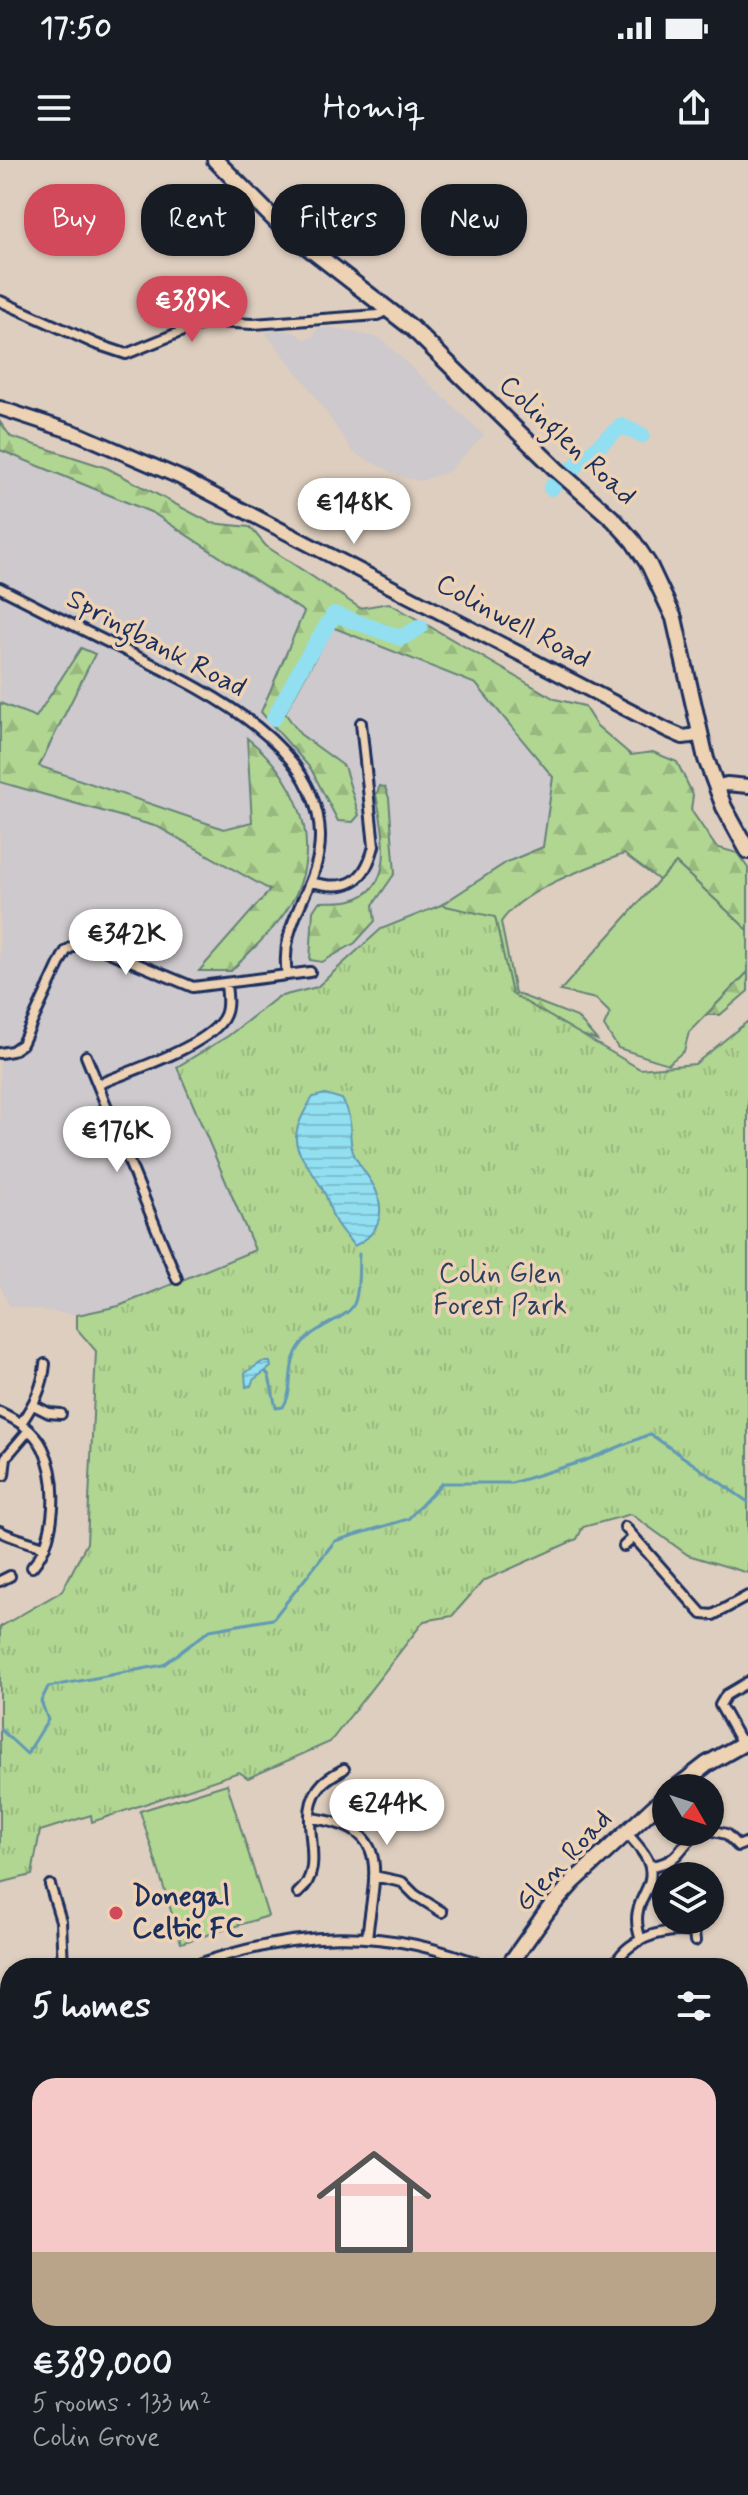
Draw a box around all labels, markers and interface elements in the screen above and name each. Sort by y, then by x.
text: 17:50 [40,9,112,48]
text: Homiq [322,85,426,132]
icon: menu [32,86,76,130]
icon: share [672,86,716,130]
chip: Buy [24,184,125,256]
chip: Rent [141,184,255,256]
chip: Filters [271,184,405,256]
chip: New [421,184,527,256]
pin: €389K [136,276,248,344]
text: €389K [154,285,230,319]
street label: Colinglen Road [488,368,644,517]
pin: €148K [298,478,410,546]
text: €148K [316,487,392,521]
street label: Colinwell Road [429,566,597,678]
street label: Springbank Road [58,581,252,710]
pin: €342K [70,909,182,977]
text: €342K [87,918,165,952]
pin: €176K [61,1106,173,1174]
text: €176K [81,1115,153,1149]
park label: Colin Glen Forest Park [433,1256,567,1325]
north arrow [652,1774,724,1846]
map controls [652,1774,724,1934]
pin: €244K [331,1779,443,1847]
text: €244K [347,1788,427,1822]
street label: Glen Road [507,1802,621,1920]
button: layers [652,1862,724,1934]
place label: Donegal Celtic FC [132,1879,243,1948]
marker: Donegal Celtic FC [107,1904,125,1922]
text: 5 homes [32,1984,150,2029]
icon: filters [672,1984,716,2028]
icon: home [302,2130,446,2274]
text: €389,000 [32,2342,172,2387]
text: 5 rooms · 133 m² [32,2387,211,2421]
text: Colin Grove [32,2421,160,2455]

